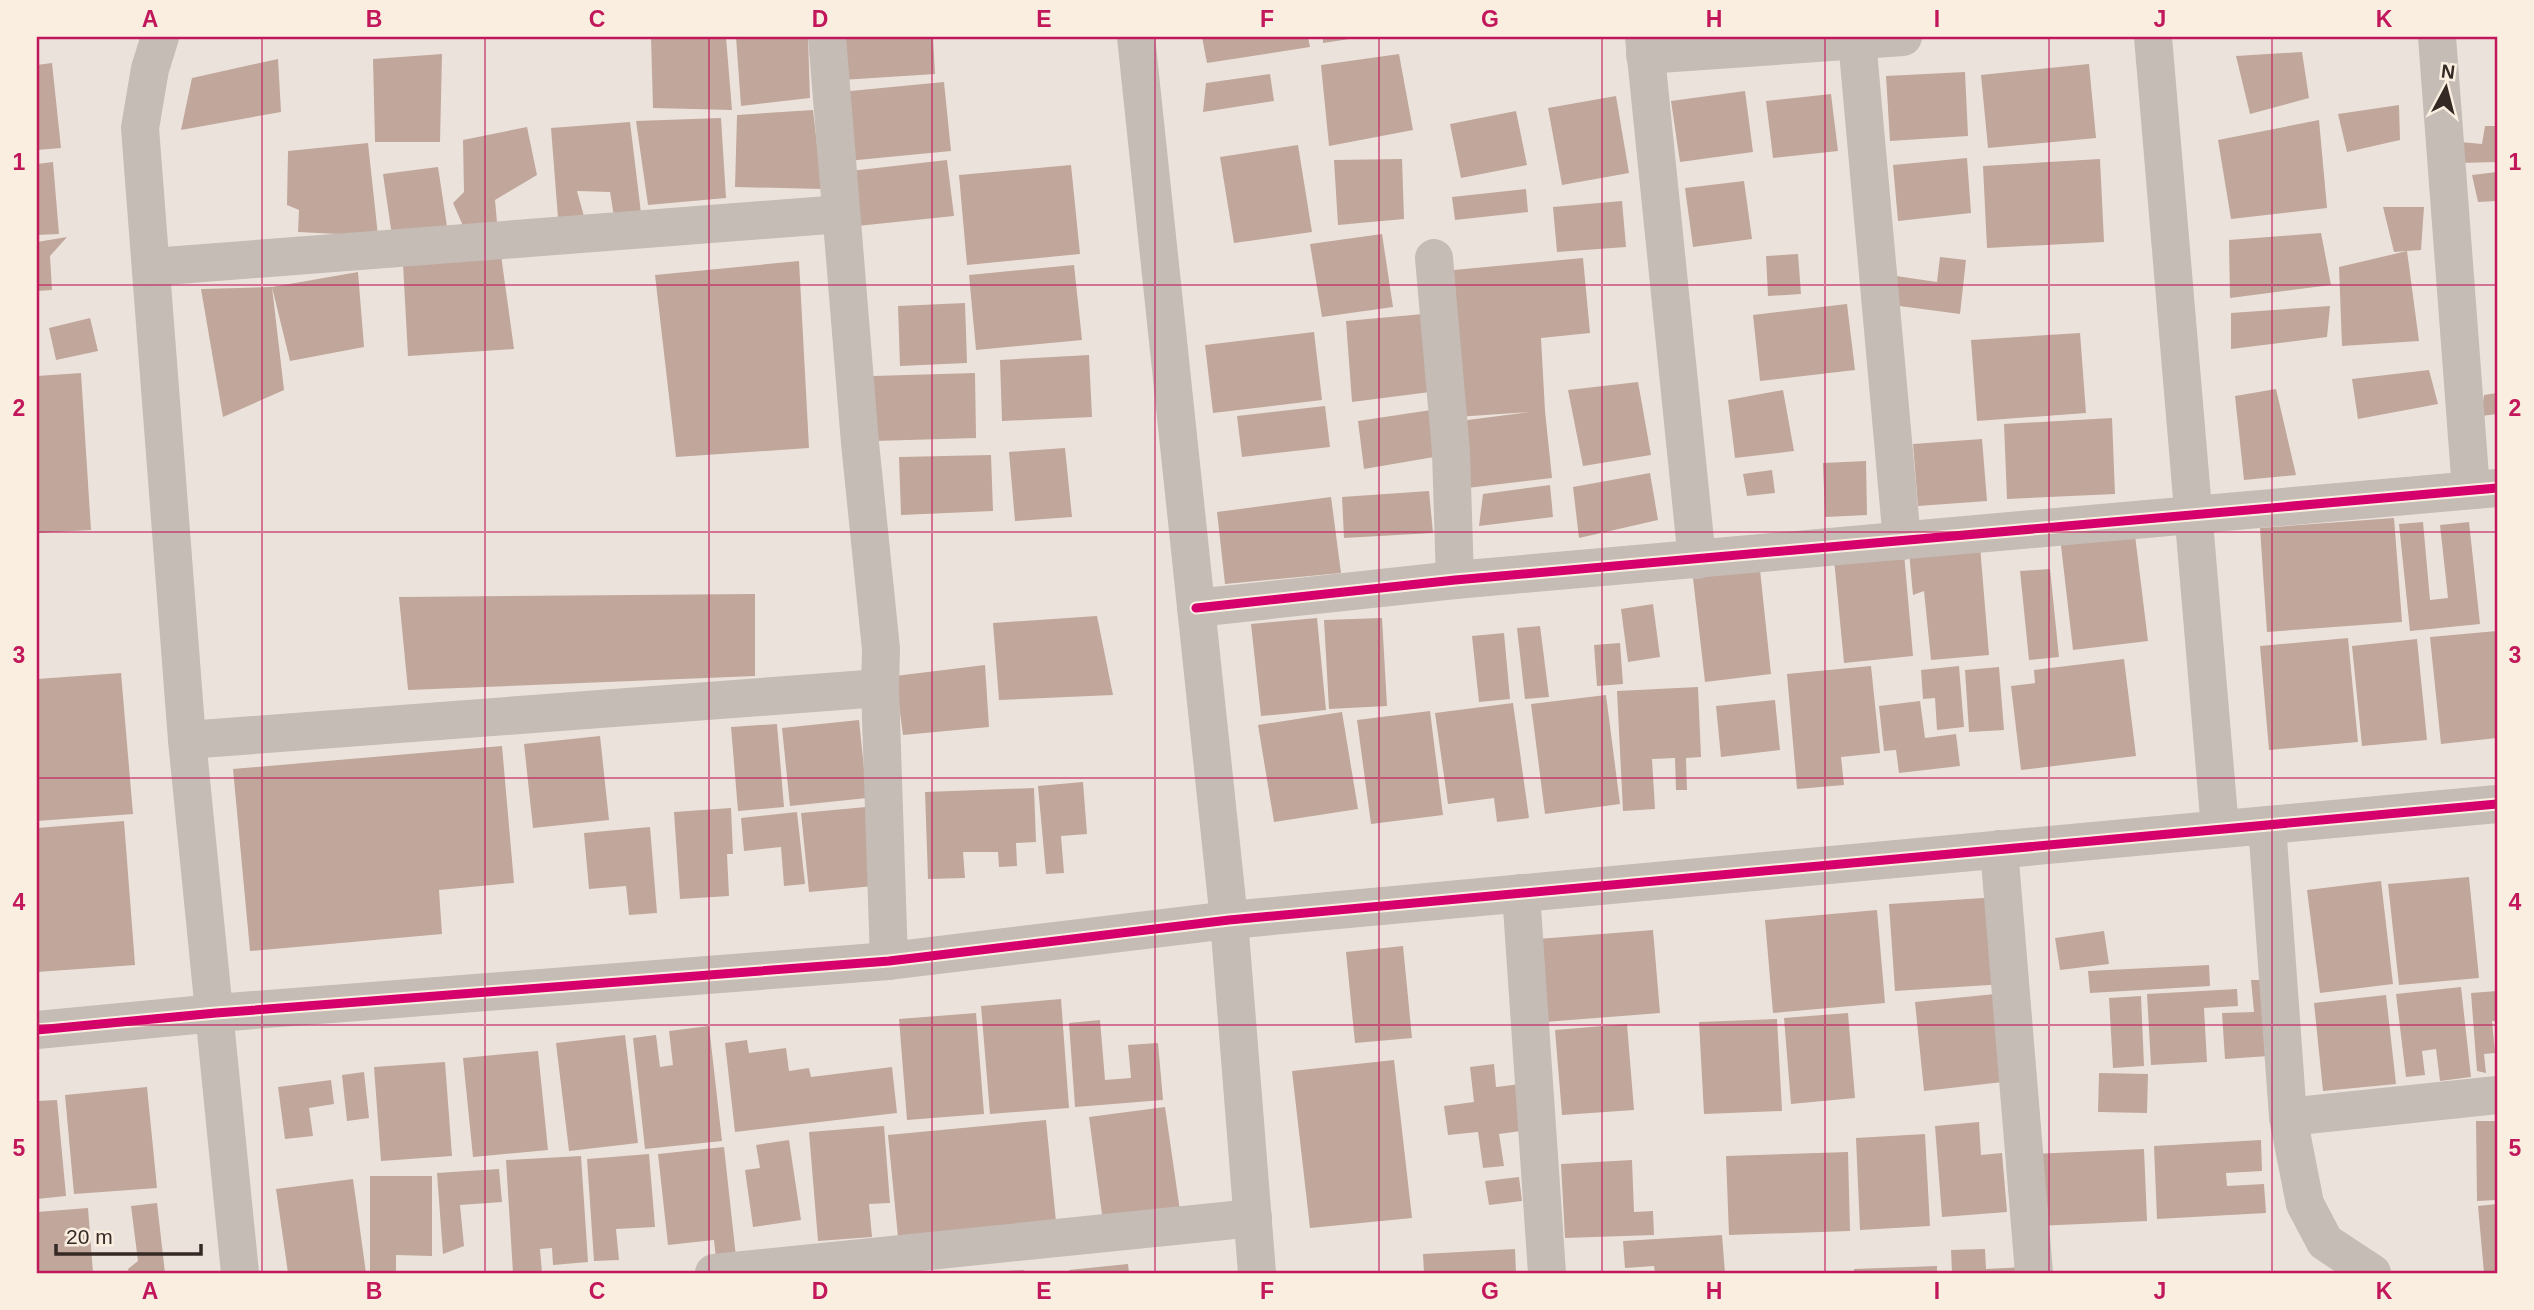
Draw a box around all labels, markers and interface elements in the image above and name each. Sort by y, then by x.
text: A [142,6,158,32]
text: B [366,6,382,32]
text: C [589,6,605,32]
text: D [812,6,828,32]
text: E [1036,6,1052,32]
text: F [1260,6,1274,32]
text: G [1481,6,1499,32]
text: H [1706,6,1722,32]
text: I [1934,6,1940,32]
text: J [2154,6,2166,32]
text: K [2376,6,2393,32]
north arrow [2412,52,2482,122]
text: N [2440,60,2456,83]
text: 1 [13,149,26,175]
text: 1 [2509,149,2522,175]
text: 2 [13,395,25,421]
text: 2 [2509,395,2521,421]
text: 3 [13,642,25,668]
text: 3 [2509,642,2521,668]
text: 4 [13,889,26,915]
text: 4 [2509,889,2522,915]
text: 5 [13,1135,26,1161]
text: 5 [2509,1135,2522,1161]
scale bar [56,1212,201,1256]
text: 20 m [66,1225,113,1248]
text: A [142,1278,158,1304]
text: B [366,1278,382,1304]
text: C [589,1278,605,1304]
text: D [812,1278,828,1304]
text: E [1036,1278,1052,1304]
text: F [1260,1278,1274,1304]
text: G [1481,1278,1499,1304]
text: H [1706,1278,1722,1304]
text: I [1934,1278,1940,1304]
text: J [2154,1278,2166,1304]
text: K [2376,1278,2393,1304]

